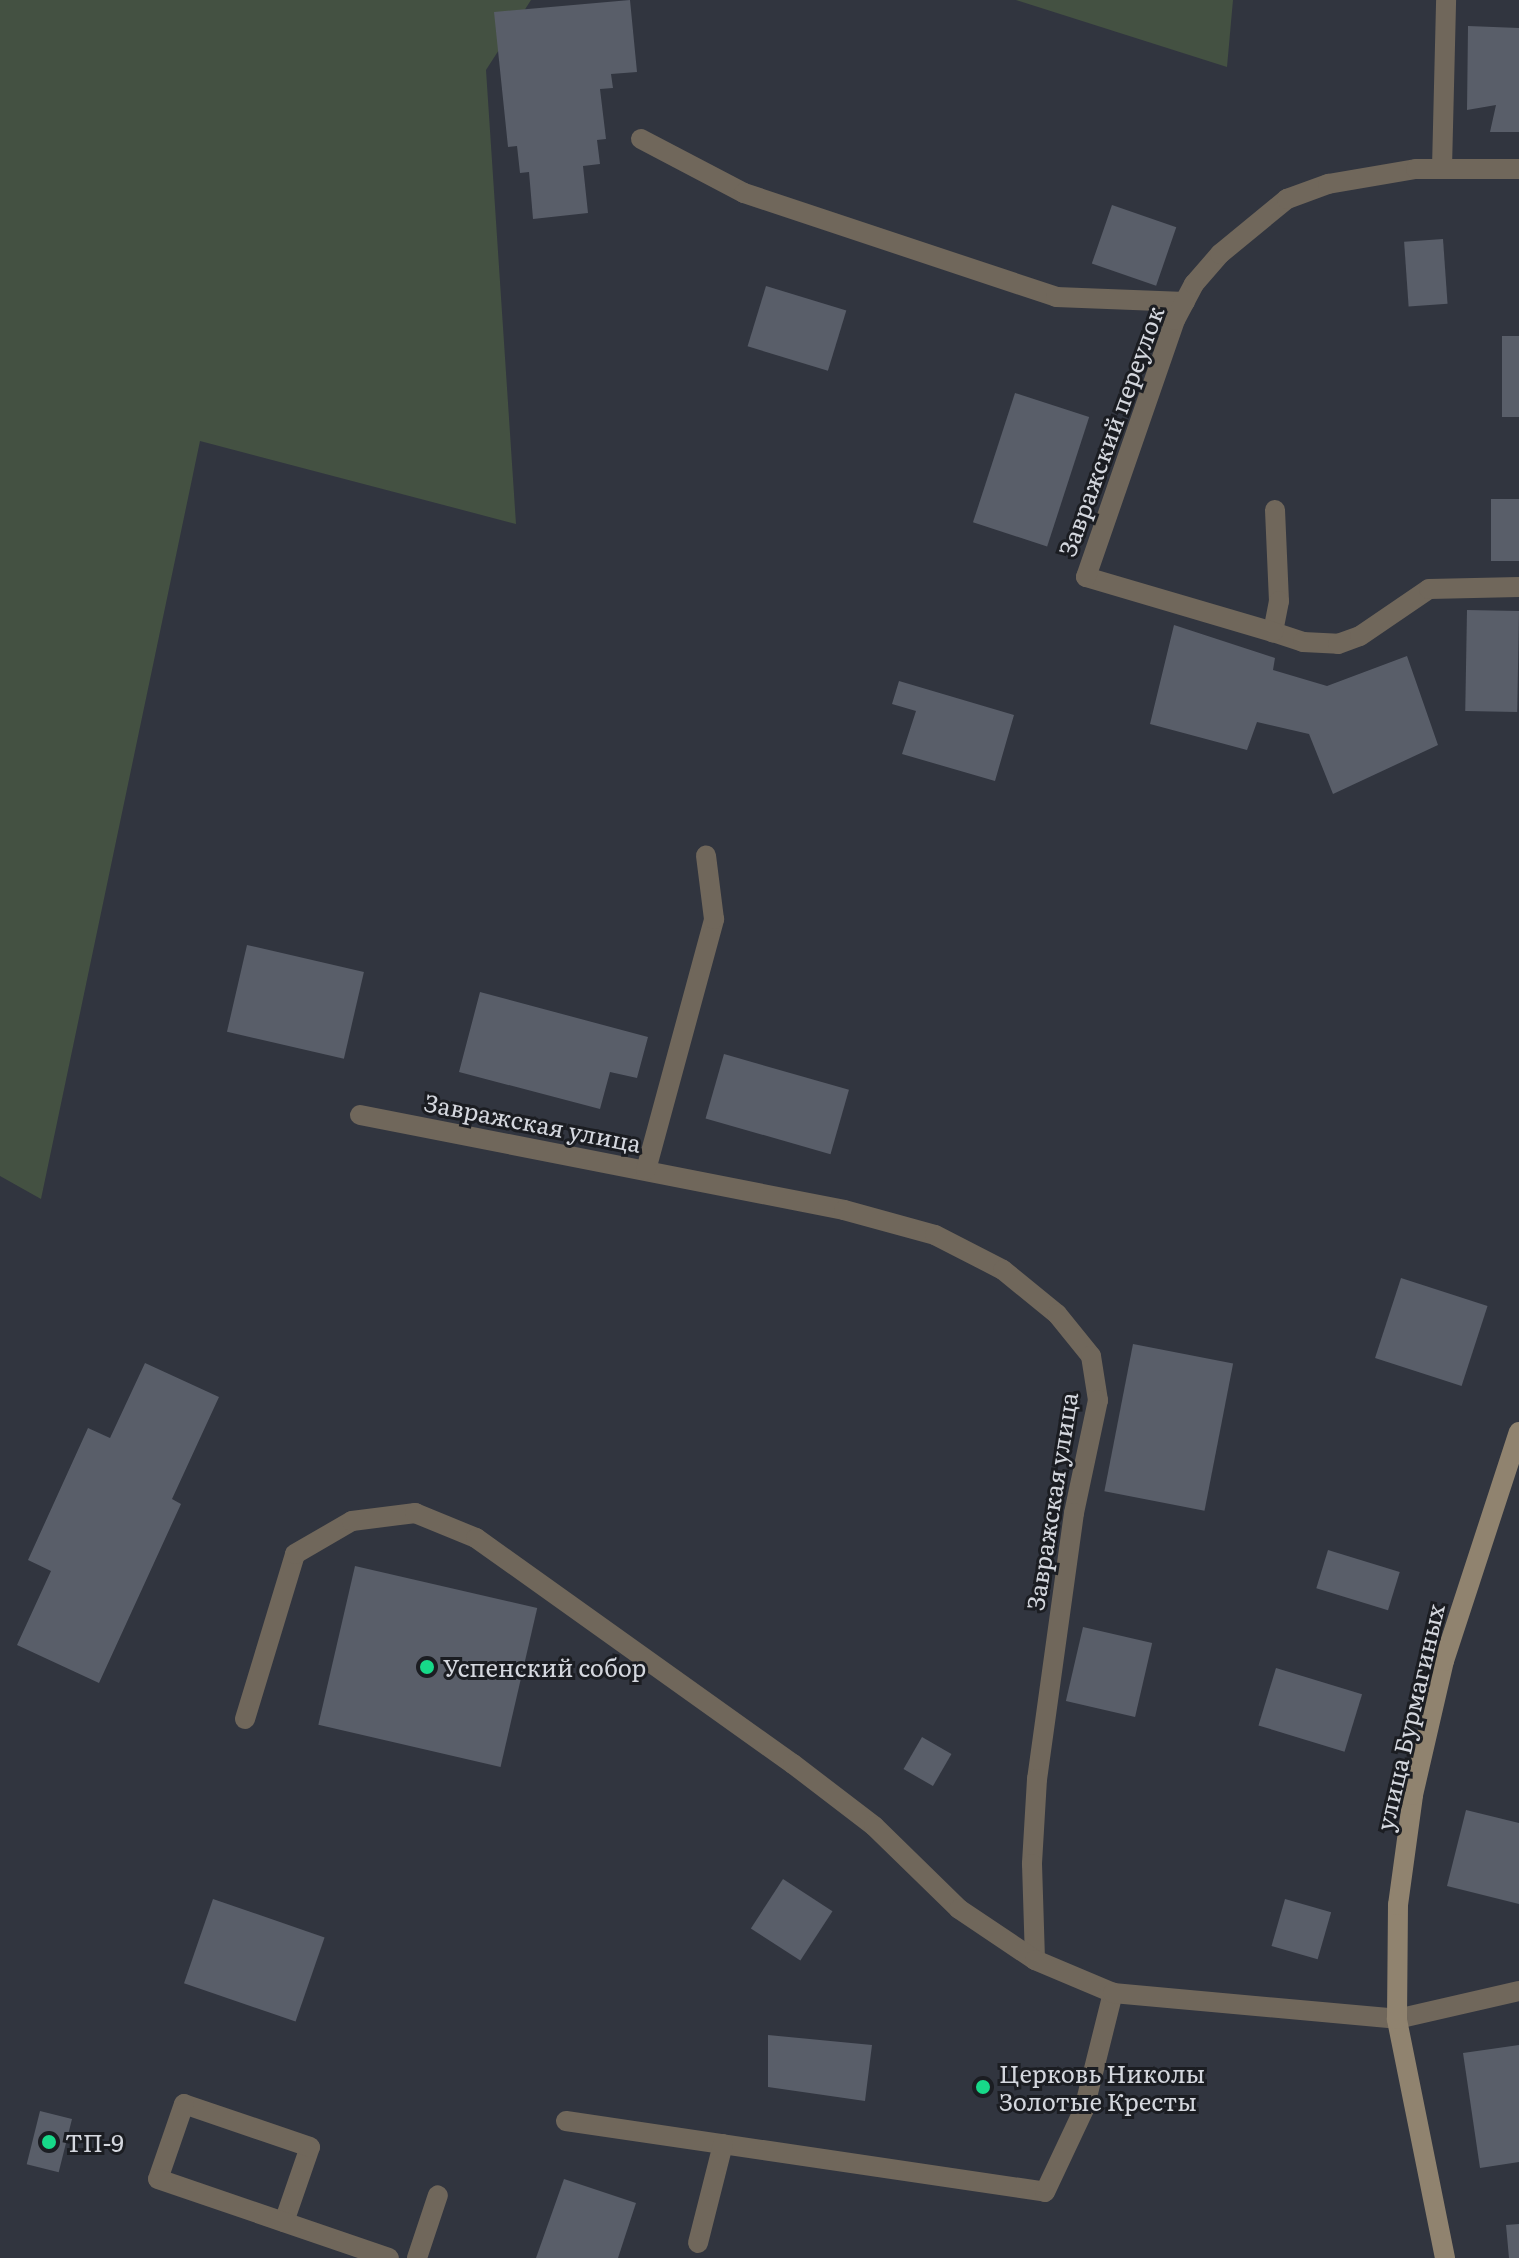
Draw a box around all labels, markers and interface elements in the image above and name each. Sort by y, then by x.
street label: Завражский переулок [1051,302,1169,560]
street label: Завражская улица [422,1087,644,1157]
street label: Завражская улица [1020,1390,1082,1612]
street label: улица Бурмагиных [1369,1601,1449,1833]
place label: Успенский собор [443,1653,646,1681]
marker: Успенский собор [418,1658,436,1676]
place label: Церковь Николы Золотые Кресты [999,2059,1205,2115]
marker: Церковь Николы Золотые Кресты [974,2078,992,2096]
place label: ТП-9 [65,2128,124,2156]
marker: ТП-9 [40,2133,58,2151]

